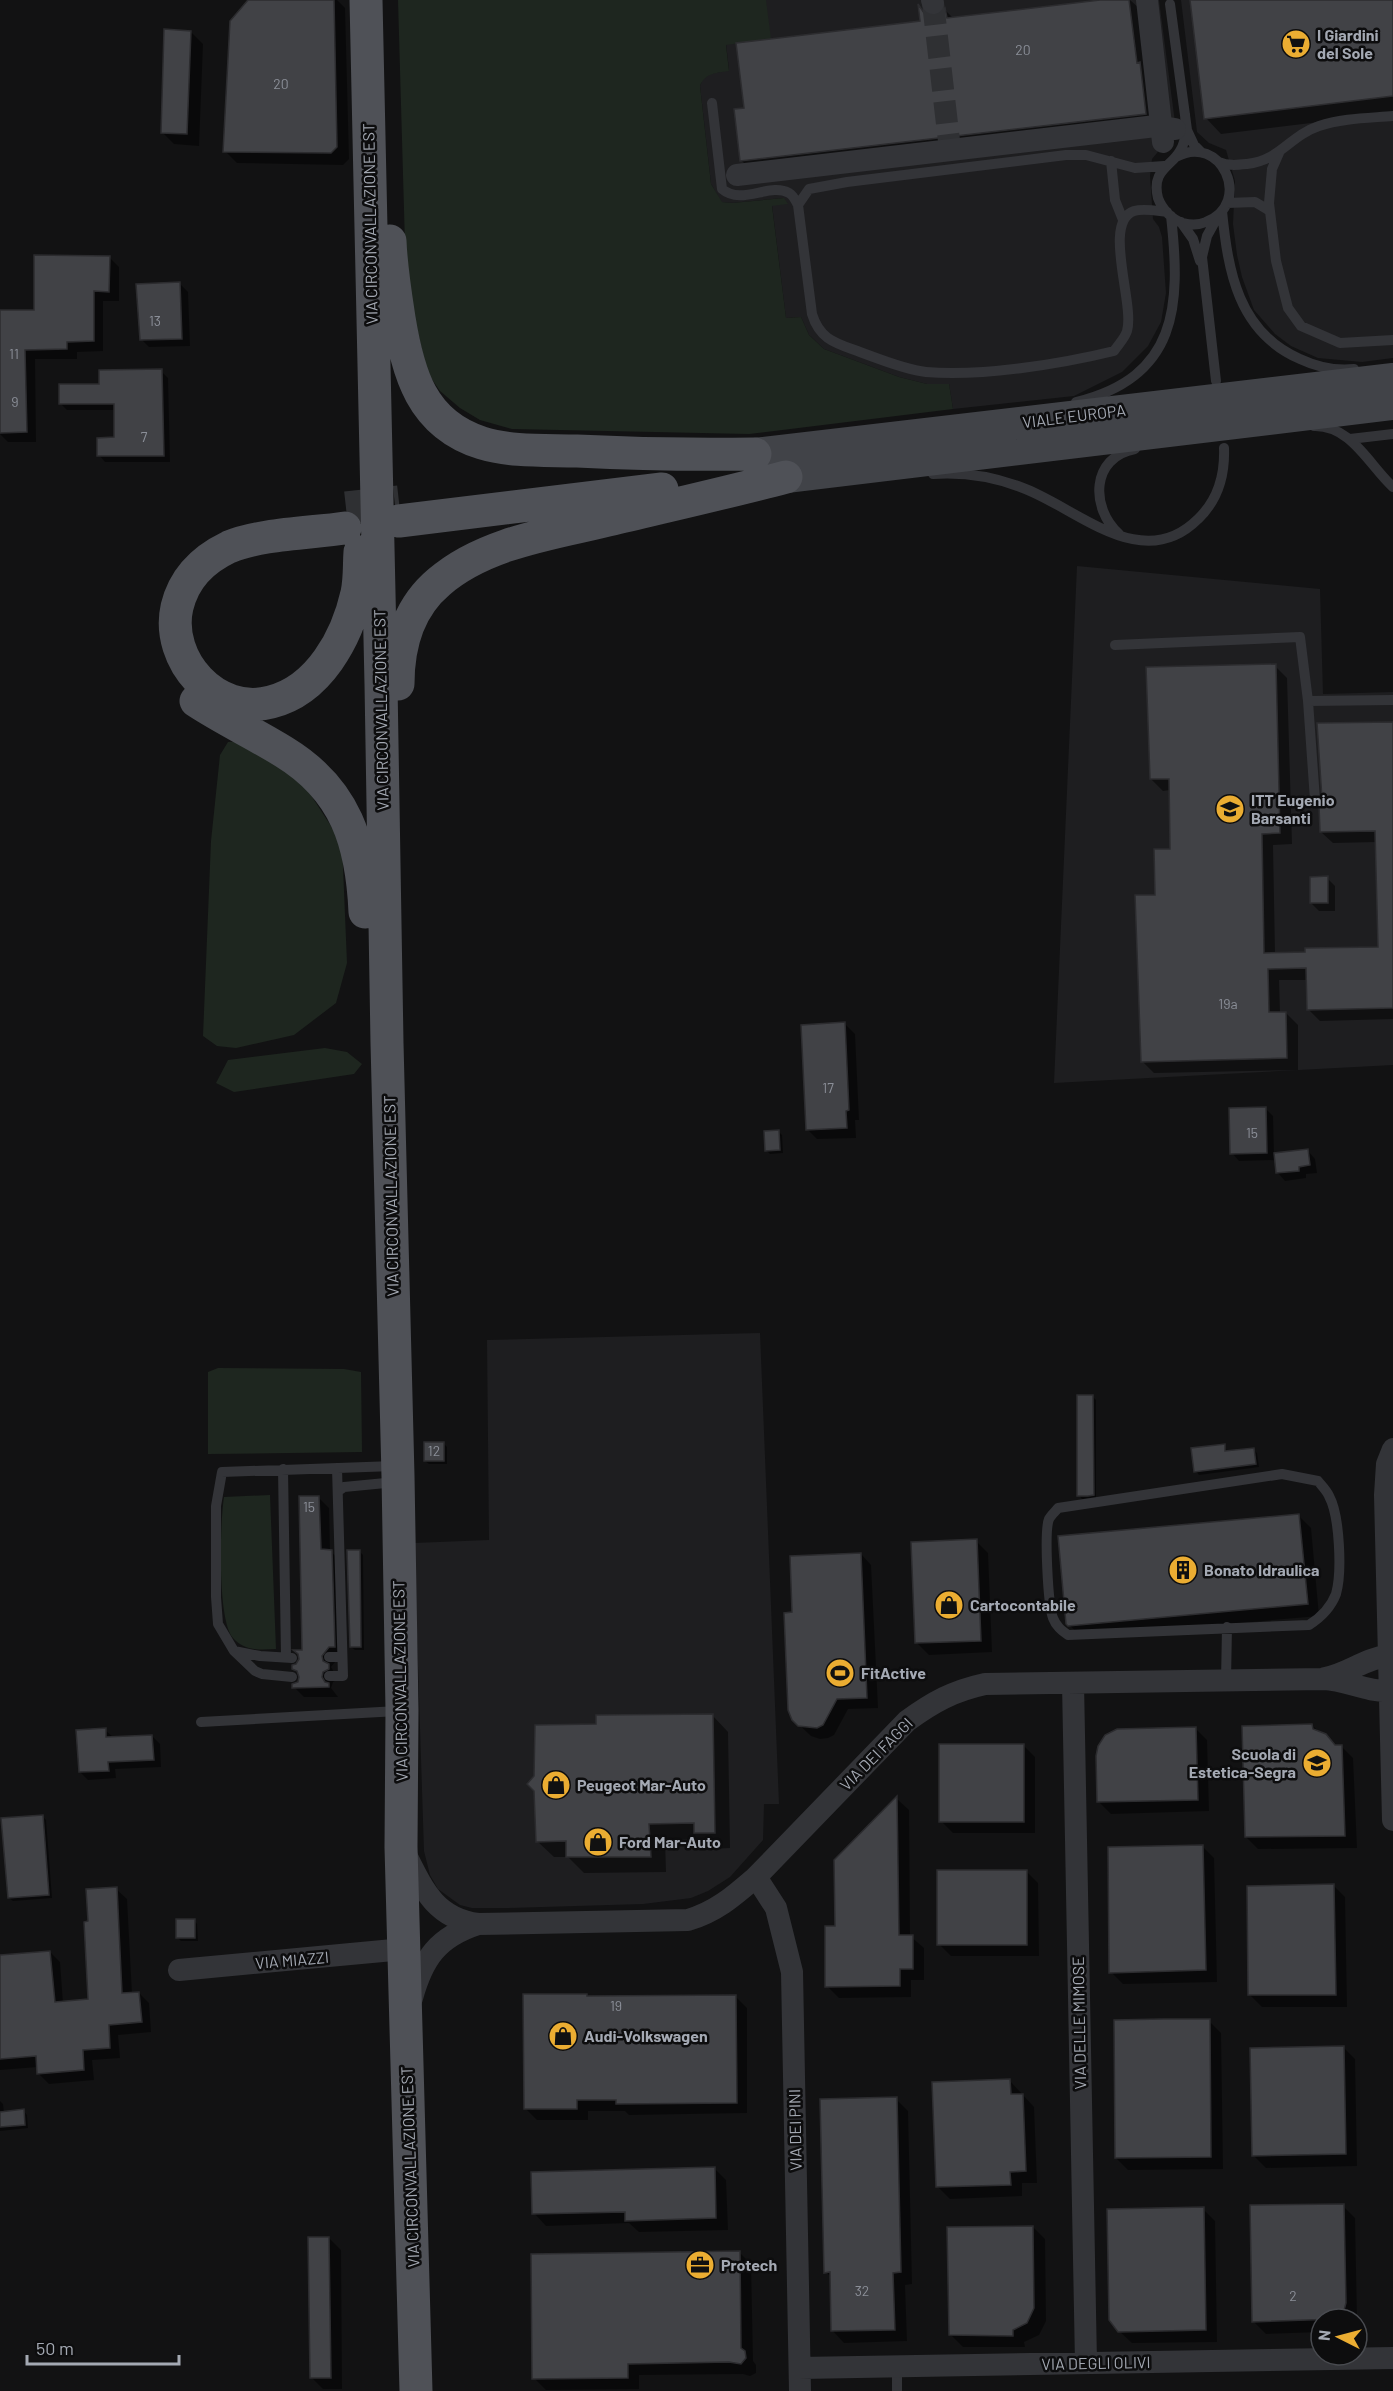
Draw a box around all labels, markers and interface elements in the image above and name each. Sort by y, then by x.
place label: I Giardini del Sole [1317,25,1379,62]
supermarket icon: I Giardini del Sole [1280,28,1312,60]
house number: 20 [1015,41,1031,58]
house number: 20 [273,75,289,92]
street label: VIA CIRCONVALLAZIONE EST [358,123,381,325]
house number: 13 [149,312,161,329]
house number: 11 [9,345,19,362]
house number: 9 [11,393,19,410]
street label: VIALE EUROPA [1021,400,1127,431]
house number: 7 [141,428,148,445]
street label: VIA CIRCONVALLAZIONE EST [369,609,392,811]
place label: ITT Eugenio Barsanti [1251,790,1335,827]
school or university icon: ITT Eugenio Barsanti [1214,793,1246,825]
house number: 19a [1218,995,1238,1012]
house number: 17 [822,1079,834,1096]
street label: VIA CIRCONVALLAZIONE EST [379,1095,402,1297]
house number: 15 [1246,1124,1258,1141]
house number: 12 [428,1442,440,1459]
house number: 15 [303,1498,315,1515]
building icon: Bonato Idraulica [1167,1554,1199,1586]
place label: Bonato Idraulica [1204,1560,1319,1579]
street label: VIA CIRCONVALLAZIONE EST [388,1580,411,1782]
shop icon: Cartocontabile [933,1589,965,1621]
place label: Cartocontabile [970,1595,1076,1614]
sports icon: FitActive [824,1657,856,1689]
place label: FitActive [861,1663,926,1682]
street label: VIA DEI FAGGI [835,1713,916,1794]
place label: Scuola di Estetica-Segra [1189,1744,1296,1781]
school or university icon: Scuola di Estetica-Segra [1301,1747,1333,1779]
shop icon: Peugeot Mar-Auto [540,1769,572,1801]
place label: Peugeot Mar-Auto [577,1775,706,1794]
shop icon: Ford Mar-Auto [582,1826,614,1858]
place label: Ford Mar-Auto [619,1832,721,1851]
street label: VIA MIAZZI [254,1947,330,1972]
street label: VIA DELLE MIMOSE [1068,1956,1089,2090]
house number: 19 [610,1997,622,2014]
shop icon: Audi-Volkswagen [547,2020,579,2052]
place label: Audi-Volkswagen [584,2026,708,2045]
street label: VIA CIRCONVALLAZIONE EST [396,2066,423,2268]
street label: VIA DEI PINI [784,2089,805,2171]
office icon: Protech [684,2249,716,2281]
place label: Protech [721,2255,777,2274]
house number: 32 [855,2282,869,2299]
house number: 2 [1289,2287,1297,2304]
north arrow [1309,2307,1369,2367]
scale bar [27,2328,178,2366]
text: N [1314,2329,1334,2342]
text: 50 m [36,2337,74,2359]
street label: VIA DEGLI OLIVI [1041,2352,1151,2373]

